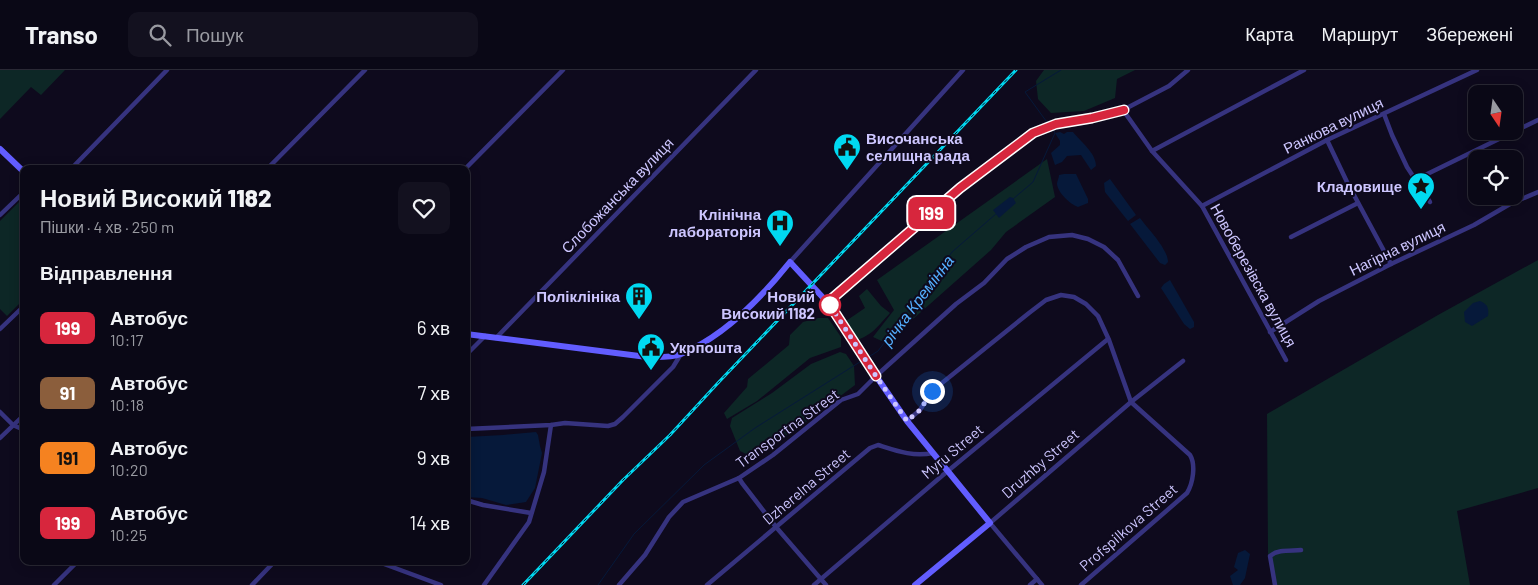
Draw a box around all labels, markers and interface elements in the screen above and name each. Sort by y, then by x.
search box [128,12,478,57]
text: Transo [25,20,98,49]
icon: search [146,21,174,49]
text: Пошук [186,23,243,46]
text: Карта [1245,23,1293,45]
text: Маршрут [1321,23,1398,45]
text: Збережені [1426,23,1513,45]
north arrow [1468,85,1522,140]
map controls [1468,85,1523,205]
street label: Ранкова вулиця [1280,93,1386,157]
place label: Височанська селищна рада [866,129,971,164]
public building icon: Височанська селищна рада [832,132,862,171]
street label: Слобожанська вулиця [557,133,677,257]
button: locate [1468,150,1523,205]
place icon: Кладовище [1406,171,1436,210]
place label: Кладовище [1317,177,1402,195]
button: heart [398,182,450,234]
text: Новий Високий 1182 [40,183,272,212]
line badge: 199 [902,197,960,229]
street label: Новоберезівска вулиця [1207,200,1301,350]
text: 199 [918,202,944,224]
place label: Клінічна лабораторія [669,205,762,240]
hospital icon: Клінічна лабораторія [765,208,795,247]
text: Пішки · 4 хв · 250 m [40,217,174,236]
street label: Нагірна вулиця [1346,217,1448,279]
water label: річка Кремінна [876,251,957,350]
text: Відправлення [40,261,173,284]
building icon: Поліклініка [624,281,654,320]
place label: Поліклініка [536,287,621,305]
place label: Новий Високий 1182 [721,287,815,322]
marker: Новий Високий 1182 [819,294,841,316]
text: Автобус [110,306,188,329]
text: 6 хв [417,316,450,339]
text: 199 [55,317,80,339]
text: 10:17 [110,330,143,349]
public building icon: Укрпошта [636,332,666,371]
place label: Укрпошта [670,338,743,356]
text: Автобус [110,371,188,394]
your location [920,379,945,404]
text: 7 хв [418,381,450,404]
text: 91 [60,382,75,404]
street label: Transportna Street [732,384,842,472]
text: 10:18 [110,395,144,414]
street label: Myru Street [917,420,987,482]
street label: Druzhby Street [998,425,1082,501]
text: Автобус [110,436,188,459]
street label: Dzherelna Street [759,444,853,528]
text: 9 хв [417,446,450,469]
text: 191 [57,447,78,469]
text: 10:20 [110,460,148,479]
street label: Profspilkova Street [1075,480,1181,574]
text: Автобус [110,501,188,524]
text: 14 хв [409,511,450,534]
text: 199 [55,512,80,534]
text: 10:25 [110,525,147,544]

